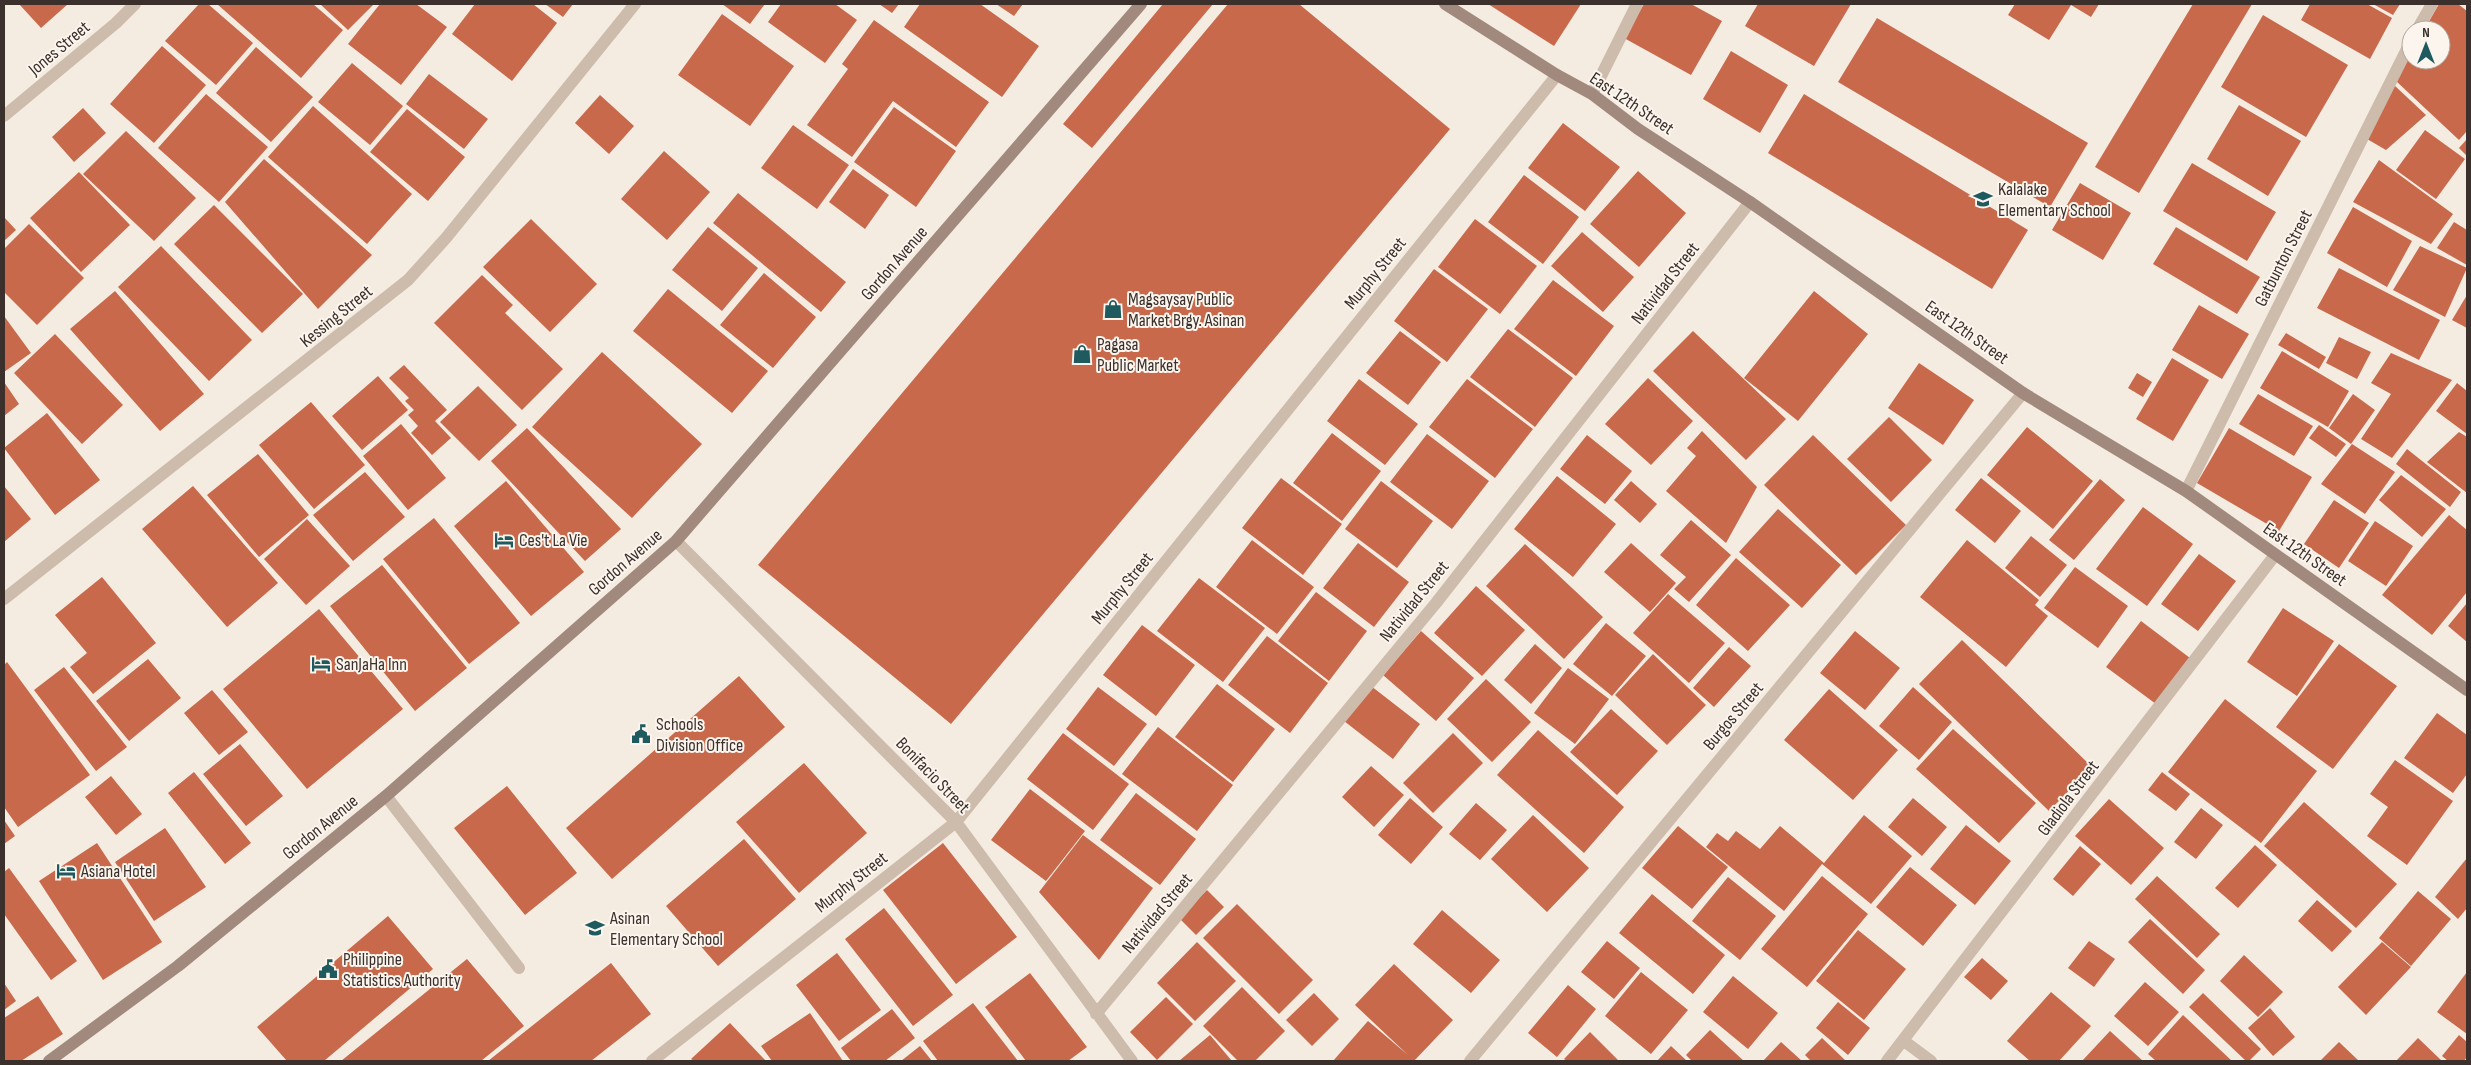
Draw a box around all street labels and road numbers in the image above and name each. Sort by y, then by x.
street label: Jones Street [24,16,95,81]
street label: East 12th Street [1586,68,1678,139]
street label: Gatbunton Street [2250,206,2317,310]
street label: Gordon Avenue [857,222,932,305]
street label: Murphy Street [1340,233,1411,313]
street label: Natividad Street [1627,238,1704,328]
street label: Kessing Street [296,281,377,352]
street label: East 12th Street [1921,296,2013,369]
street label: East 12th Street [2259,518,2351,591]
street label: Gordon Avenue [584,525,667,600]
street label: Murphy Street [1087,548,1158,628]
street label: Natividad Street [1375,556,1454,646]
street label: Burgos Street [1699,678,1768,755]
street label: Bonifacio Street [891,733,974,818]
street label: Gladiola Street [2033,756,2104,840]
street label: Gordon Avenue [278,791,362,864]
street label: Murphy Street [811,847,892,917]
street label: Natividad Street [1118,869,1197,958]

